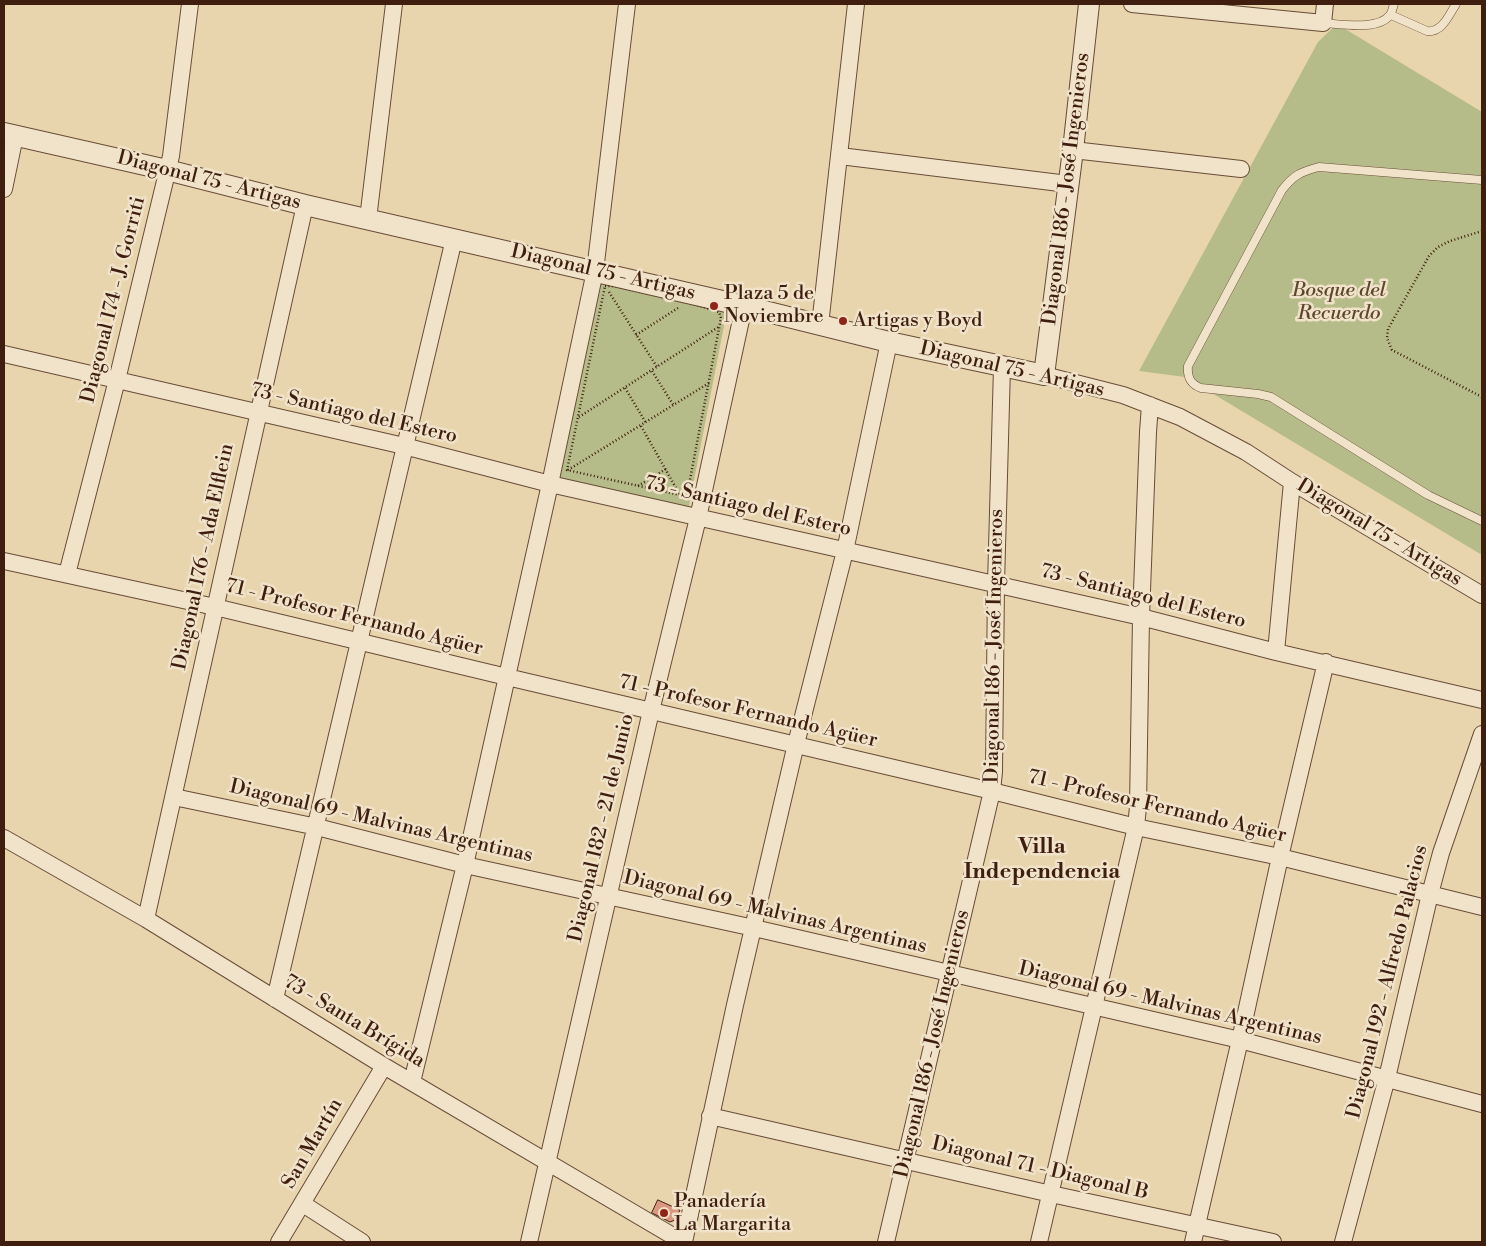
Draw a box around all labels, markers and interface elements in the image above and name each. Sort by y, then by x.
street label: Diagonal 186 - José Ingenieros [1038,51,1096,327]
street label: Diagonal 75 - Artigas [115,147,303,215]
street label: Diagonal 174 - J. Gorriti [77,194,151,406]
street label: Diagonal 75 - Artigas [508,240,698,306]
park label: Bosque del Recuerdo [1292,279,1386,326]
place label: Plaza 5 de Noviembre [724,282,824,329]
marker: Plaza 5 de Noviembre [708,300,720,312]
place label: Artigas y Boyd [853,309,982,333]
marker: Artigas y Boyd [837,315,849,327]
street label: Diagonal 75 - Artigas [917,337,1107,403]
street label: 73 - Santiago del Estero [248,379,460,449]
street label: Diagonal 176 - Ada Elflein [168,442,240,672]
street label: 73 - Santiago del Estero [642,472,854,542]
street label: Diagonal 75 - Artigas [1292,474,1466,592]
street label: Diagonal 186 - José Ingenieros [981,509,1009,783]
street label: 73 - Santiago del Estero [1038,560,1248,634]
street label: 71 - Profesor Fernando Agüer [223,574,485,662]
street label: 71 - Profesor Fernando Agüer [616,671,880,753]
street label: Diagonal 182 - 21 de Junio [564,711,640,945]
street label: 71 - Profesor Fernando Agüer [1025,766,1289,848]
street label: Diagonal 69 - Malvinas Argentinas [227,775,535,869]
district label: Villa Independencia [964,835,1120,886]
street label: Diagonal 192 - Alfredo Palacios [1342,843,1434,1121]
street label: Diagonal 69 - Malvinas Argentinas [621,866,929,960]
street label: Diagonal 186 - José Ingenieros [890,908,976,1180]
street label: Diagonal 69 - Malvinas Argentinas [1016,957,1324,1051]
street label: 73 - Santa Brígida [279,970,429,1074]
street label: San Martín [278,1095,348,1193]
street label: Diagonal 71 - Diagonal B [929,1132,1151,1206]
place label: Panadería La Margarita [674,1190,791,1237]
marker: Panadería La Margarita [658,1207,670,1219]

